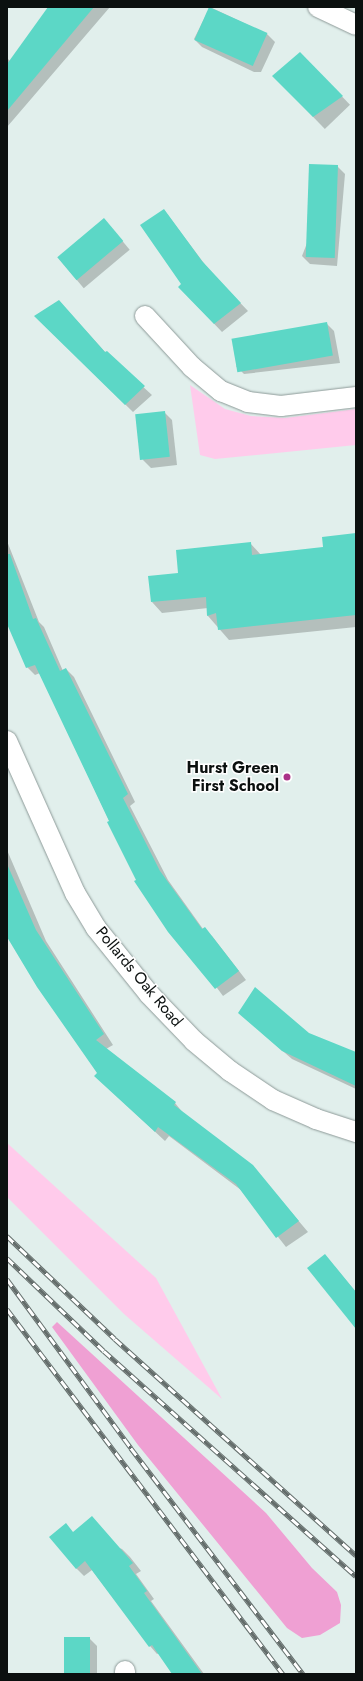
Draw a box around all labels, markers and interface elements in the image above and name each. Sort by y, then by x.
place label: Hurst Green First School [187,758,279,796]
marker: Hurst Green First School [282,772,292,782]
street label: Pollards Oak Road [92,923,186,1031]

